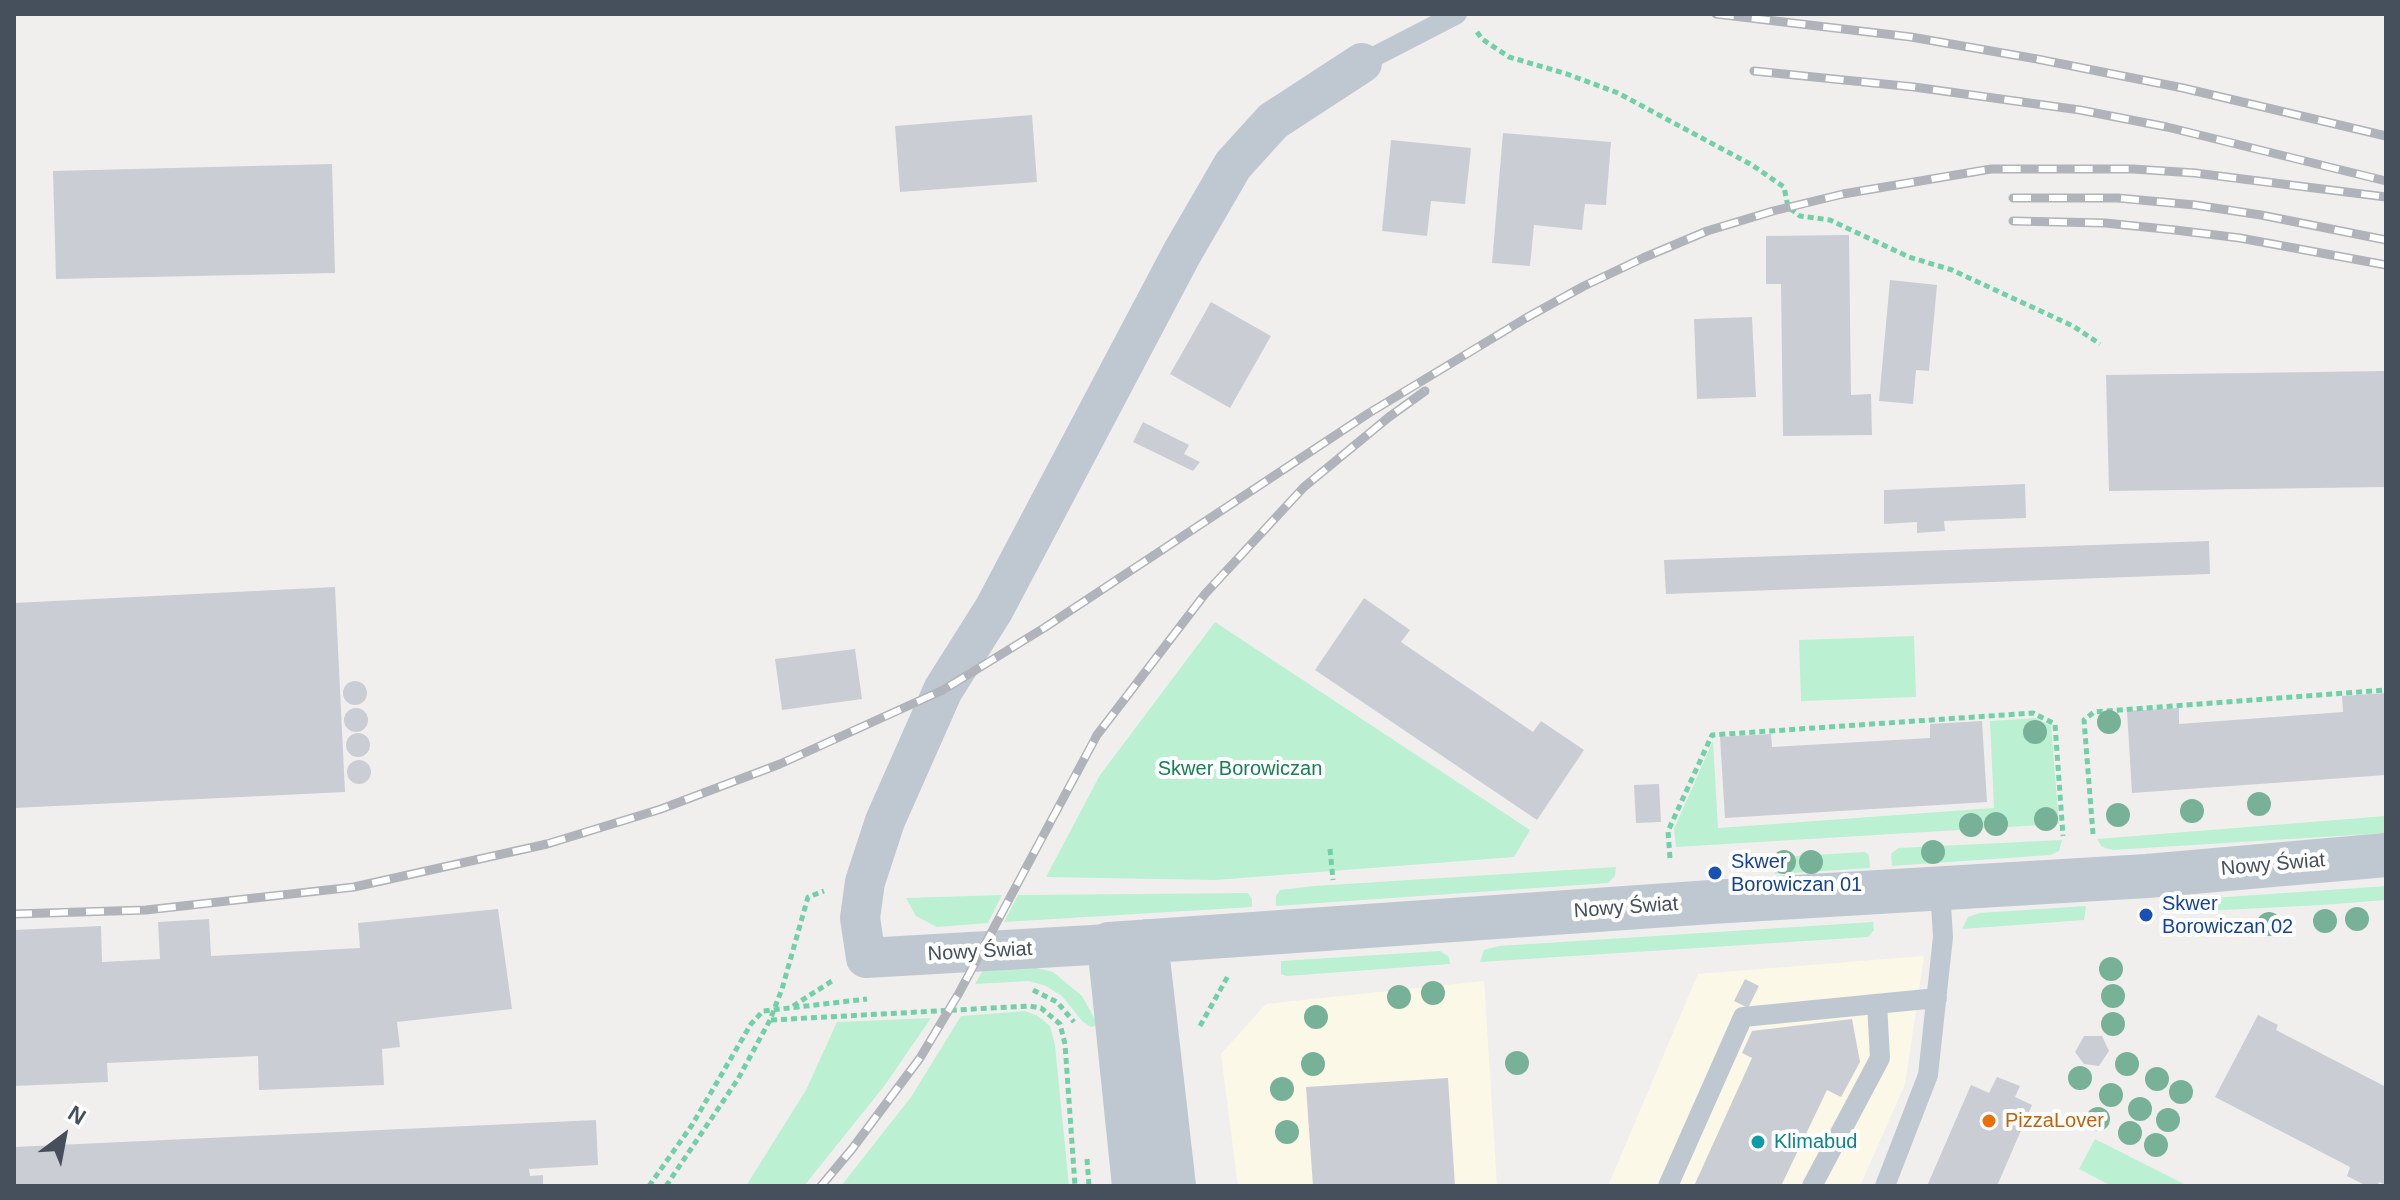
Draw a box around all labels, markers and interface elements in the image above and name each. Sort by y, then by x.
park label: Skwer Borowiczan [1158,757,1322,781]
street label: Nowy Świat [2220,848,2326,882]
place label: Skwer Borowiczan 01 [1731,850,1862,897]
marker: Skwer Borowiczan 01 [1706,864,1724,882]
street label: Nowy Świat [1573,892,1679,924]
place label: Skwer Borowiczan 02 [2162,892,2293,939]
marker: Skwer Borowiczan 02 [2137,906,2155,924]
street label: Nowy Świat [927,937,1033,967]
north arrow [24,1096,104,1176]
text: N [64,1100,90,1130]
place label: PizzaLover [2005,1109,2104,1133]
marker: PizzaLover [1980,1112,1998,1130]
place label: Klimabud [1774,1130,1857,1154]
marker: Klimabud [1749,1133,1767,1151]

